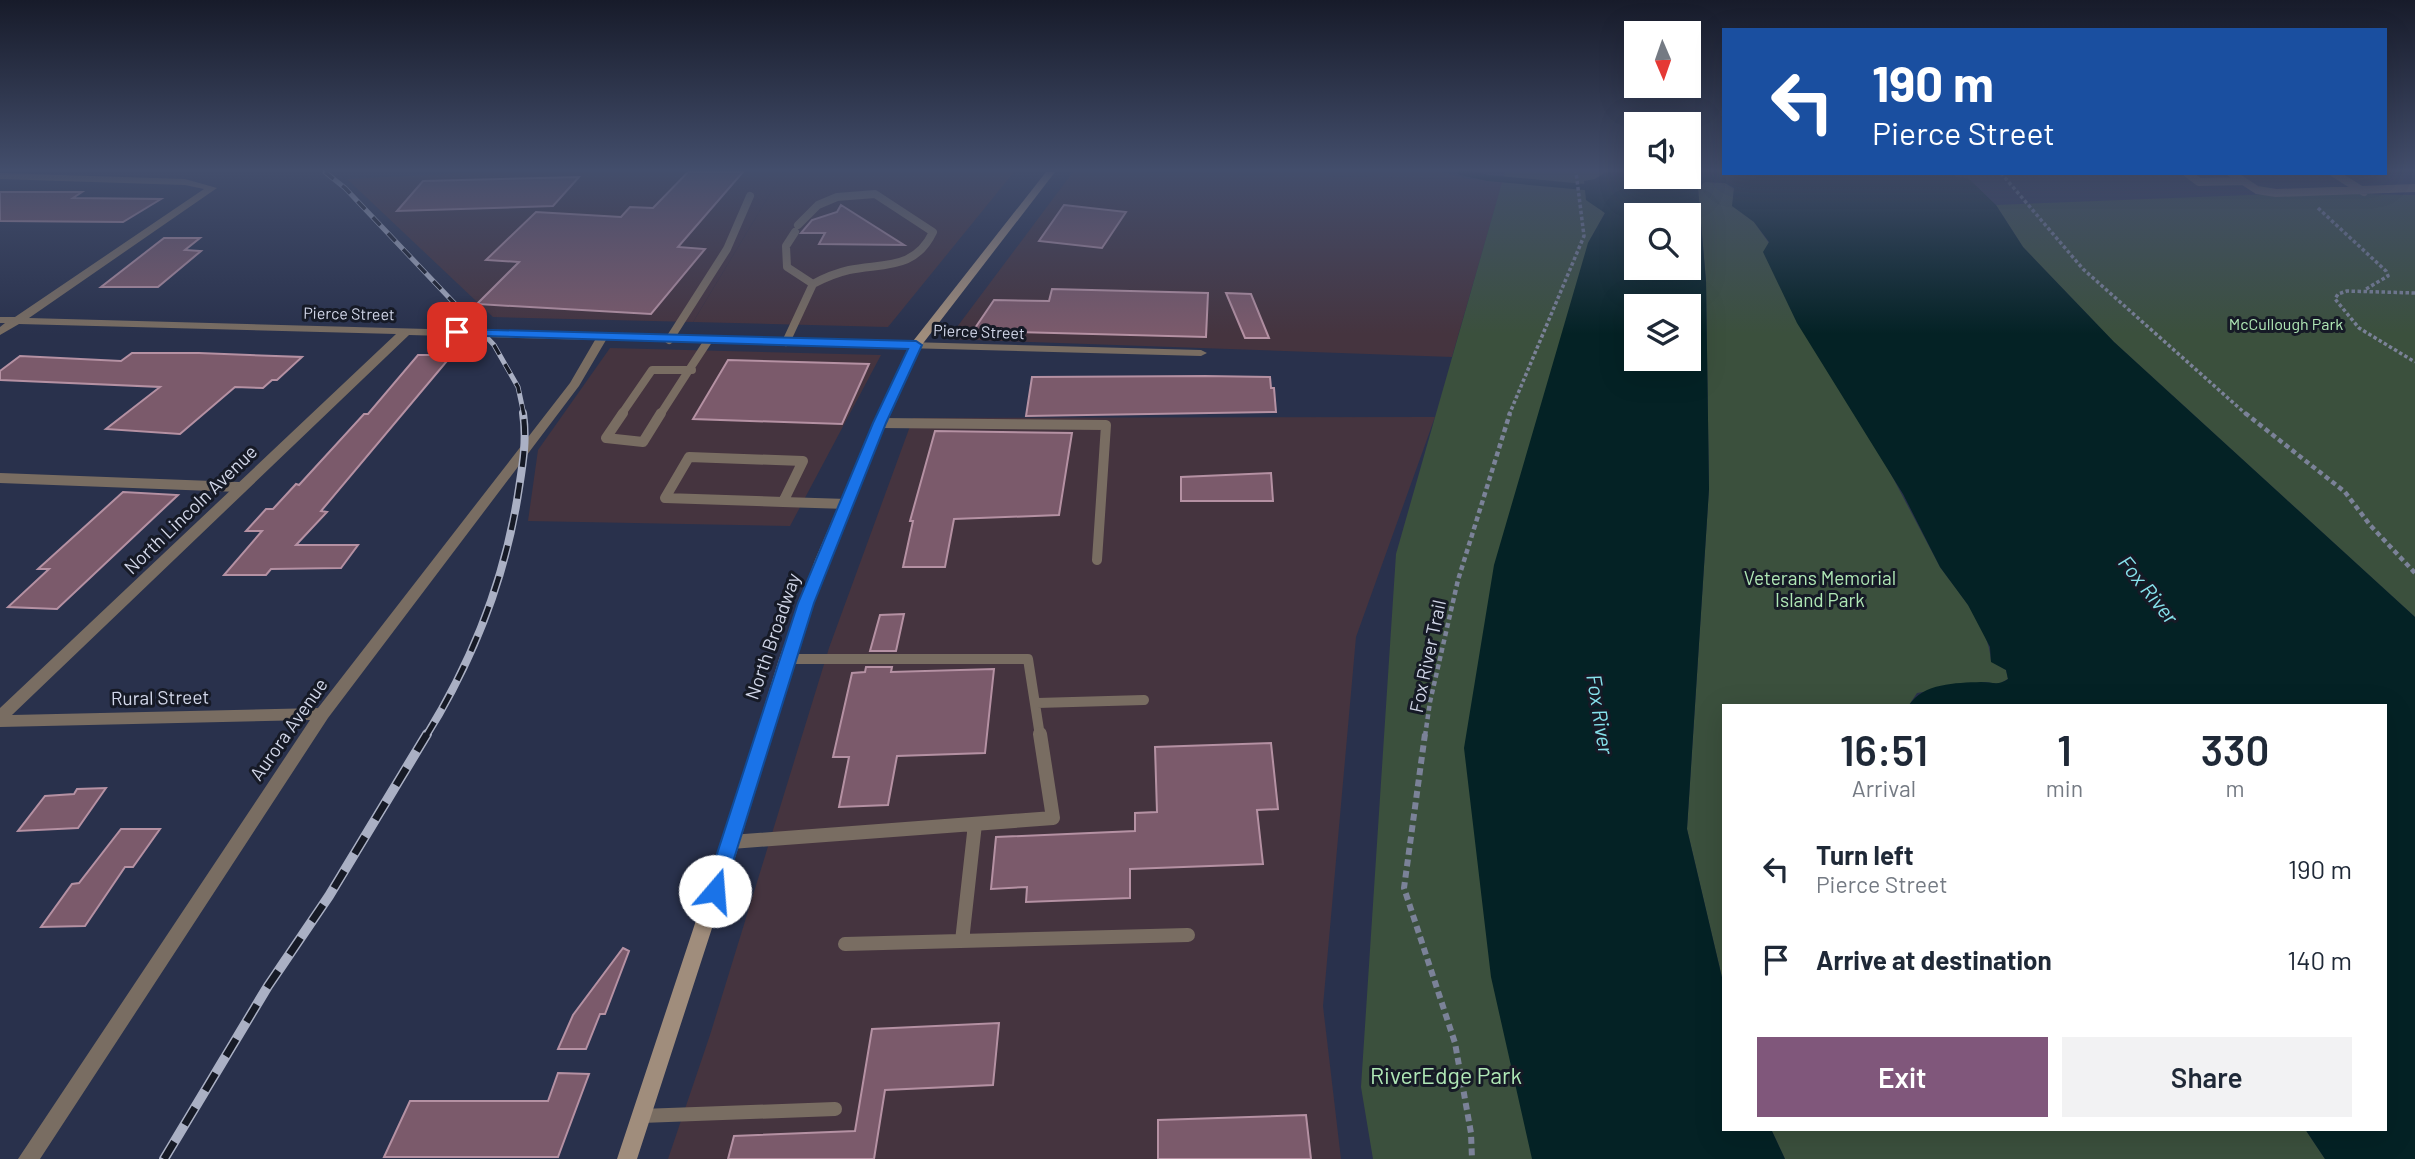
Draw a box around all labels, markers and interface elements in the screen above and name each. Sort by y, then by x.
north arrow [1624,21,1701,98]
map controls [1624,21,1701,371]
text: 190 m [1872,53,1994,112]
icon: left [1757,56,1848,147]
button: sound [1624,112,1701,189]
text: Pierce Street [1872,113,2055,151]
button: search [1624,203,1701,280]
button: layers [1624,294,1701,371]
pin [427,302,487,362]
street label: Pierce Street [303,303,395,323]
icon: arrive [438,313,476,351]
park label: McCullough Park [2229,314,2343,333]
street label: Pierce Street [933,320,1025,342]
street label: North Lincoln Avenue [119,440,261,578]
water label: Fox River [2114,550,2184,629]
park label: Veterans Memorial Island Park [1744,566,1896,611]
street label: North Broadway [740,569,804,702]
street label: Fox River Trail [1404,598,1450,714]
water label: Fox River [1582,672,1620,756]
street label: Aurora Avenue [244,673,332,785]
street label: Rural Street [111,685,209,709]
text: 16:51 [1840,724,1928,774]
text: 1 [2057,724,2072,774]
text: 330 [2201,724,2269,774]
text: Arrival [1852,774,1916,802]
text: min [2046,774,2083,802]
text: m [2226,774,2245,802]
text: Turn left [1816,839,1914,870]
icon: left [1757,850,1795,888]
text: 190 m [2288,853,2352,884]
position arrow [678,854,752,928]
text: Pierce Street [1816,870,1948,898]
icon: arrive [1757,941,1795,979]
text: Arrive at destination [1816,944,2052,975]
text: 140 m [2287,944,2352,975]
button: Exit [1757,1037,2048,1117]
button: Share [2062,1037,2352,1117]
park label: RiverEdge Park [1370,1061,1522,1089]

